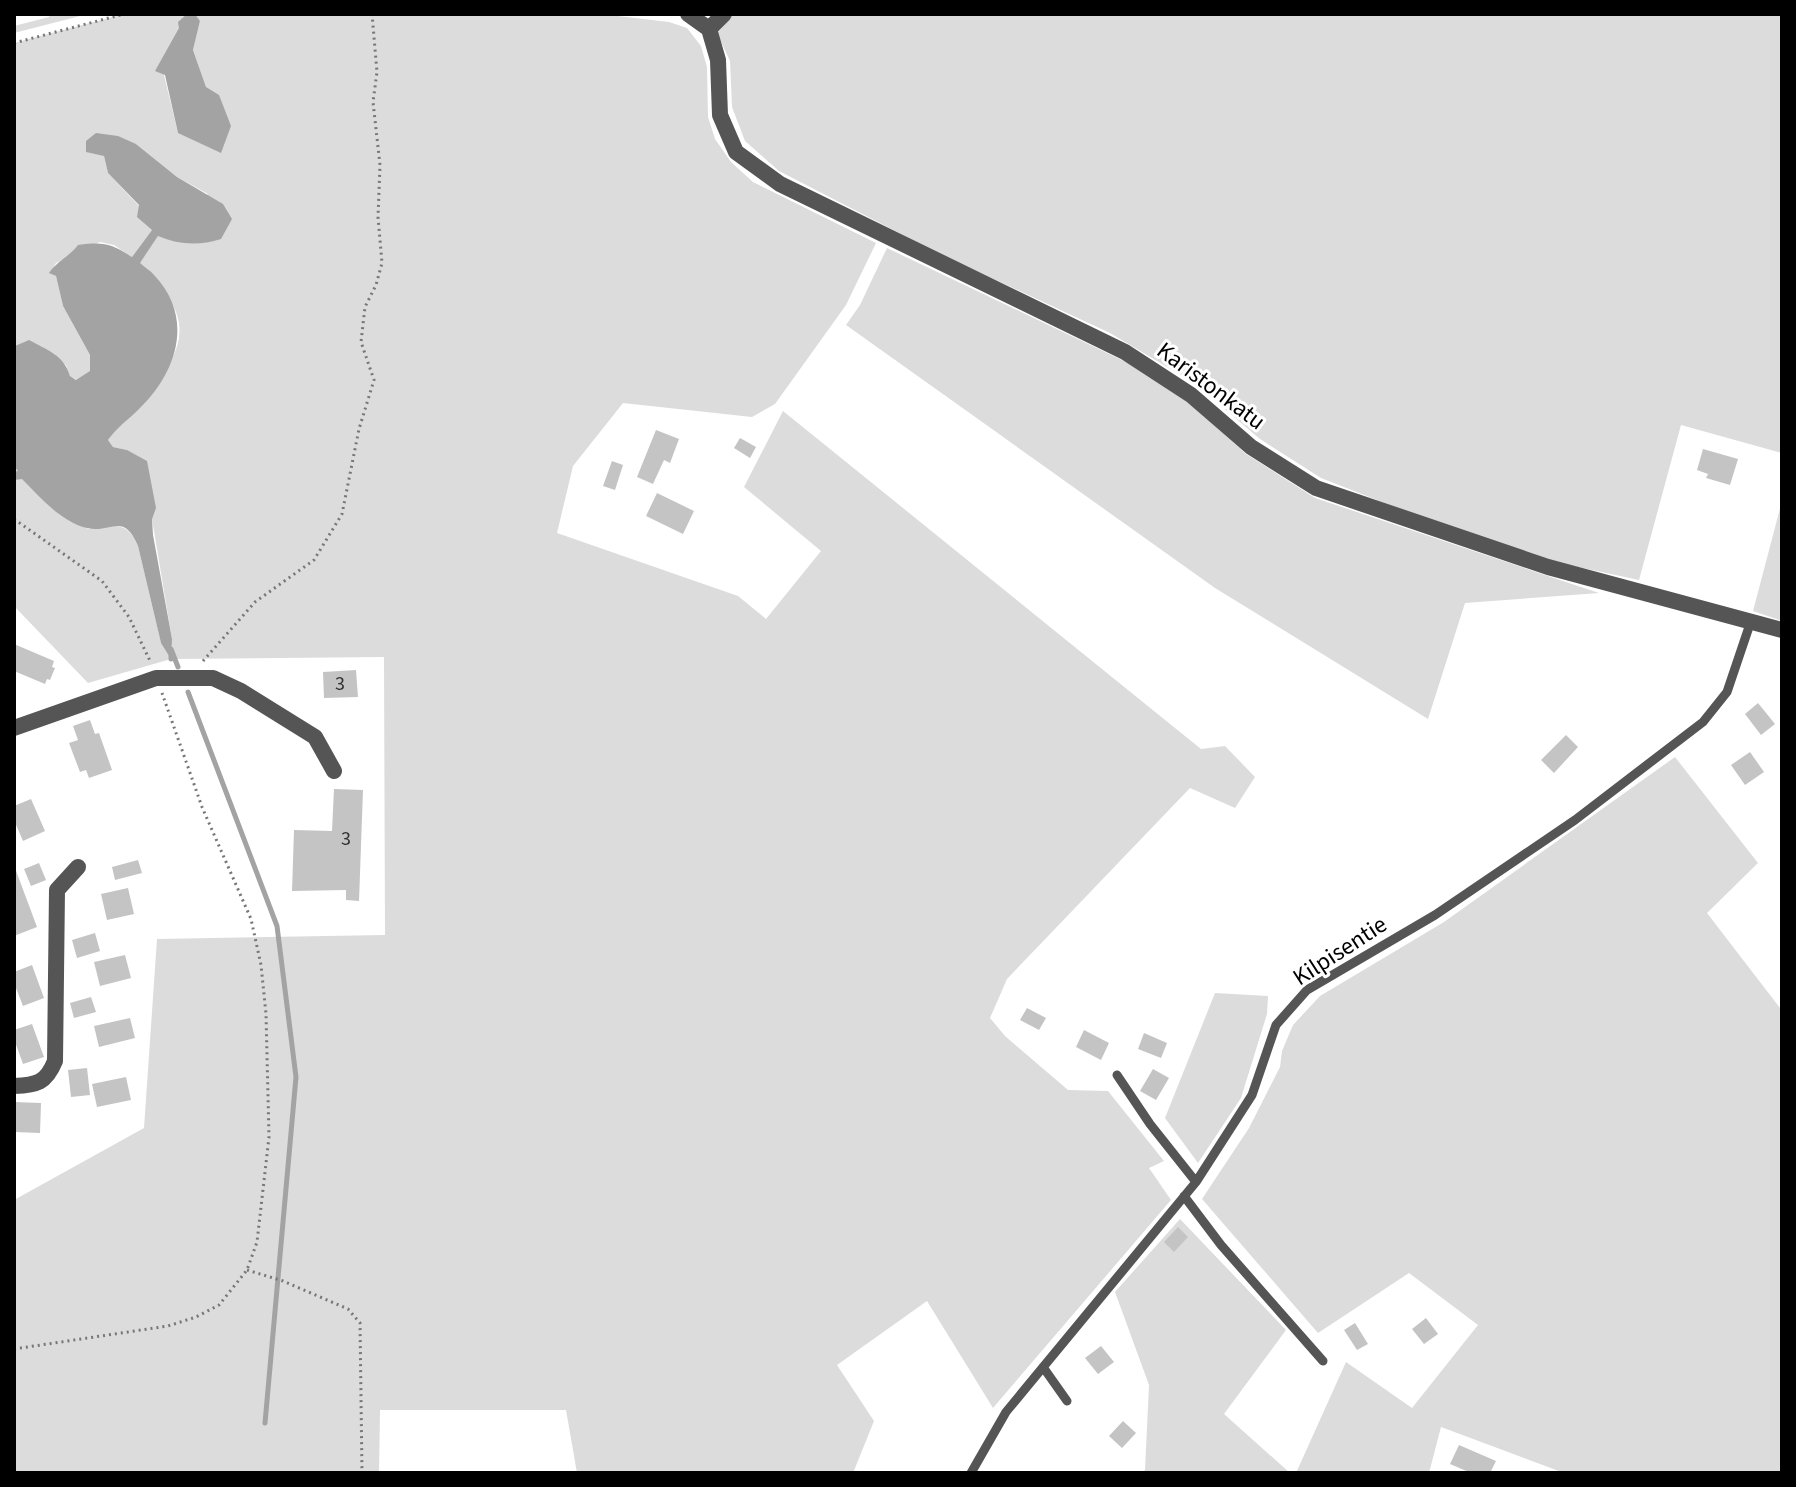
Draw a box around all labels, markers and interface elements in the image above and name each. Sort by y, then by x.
street label: Karistonkatu [1149,333,1273,439]
house number: 3 [335,670,345,698]
house number: 3 [341,825,351,853]
street label: Kilpisentie [1286,907,1394,995]

